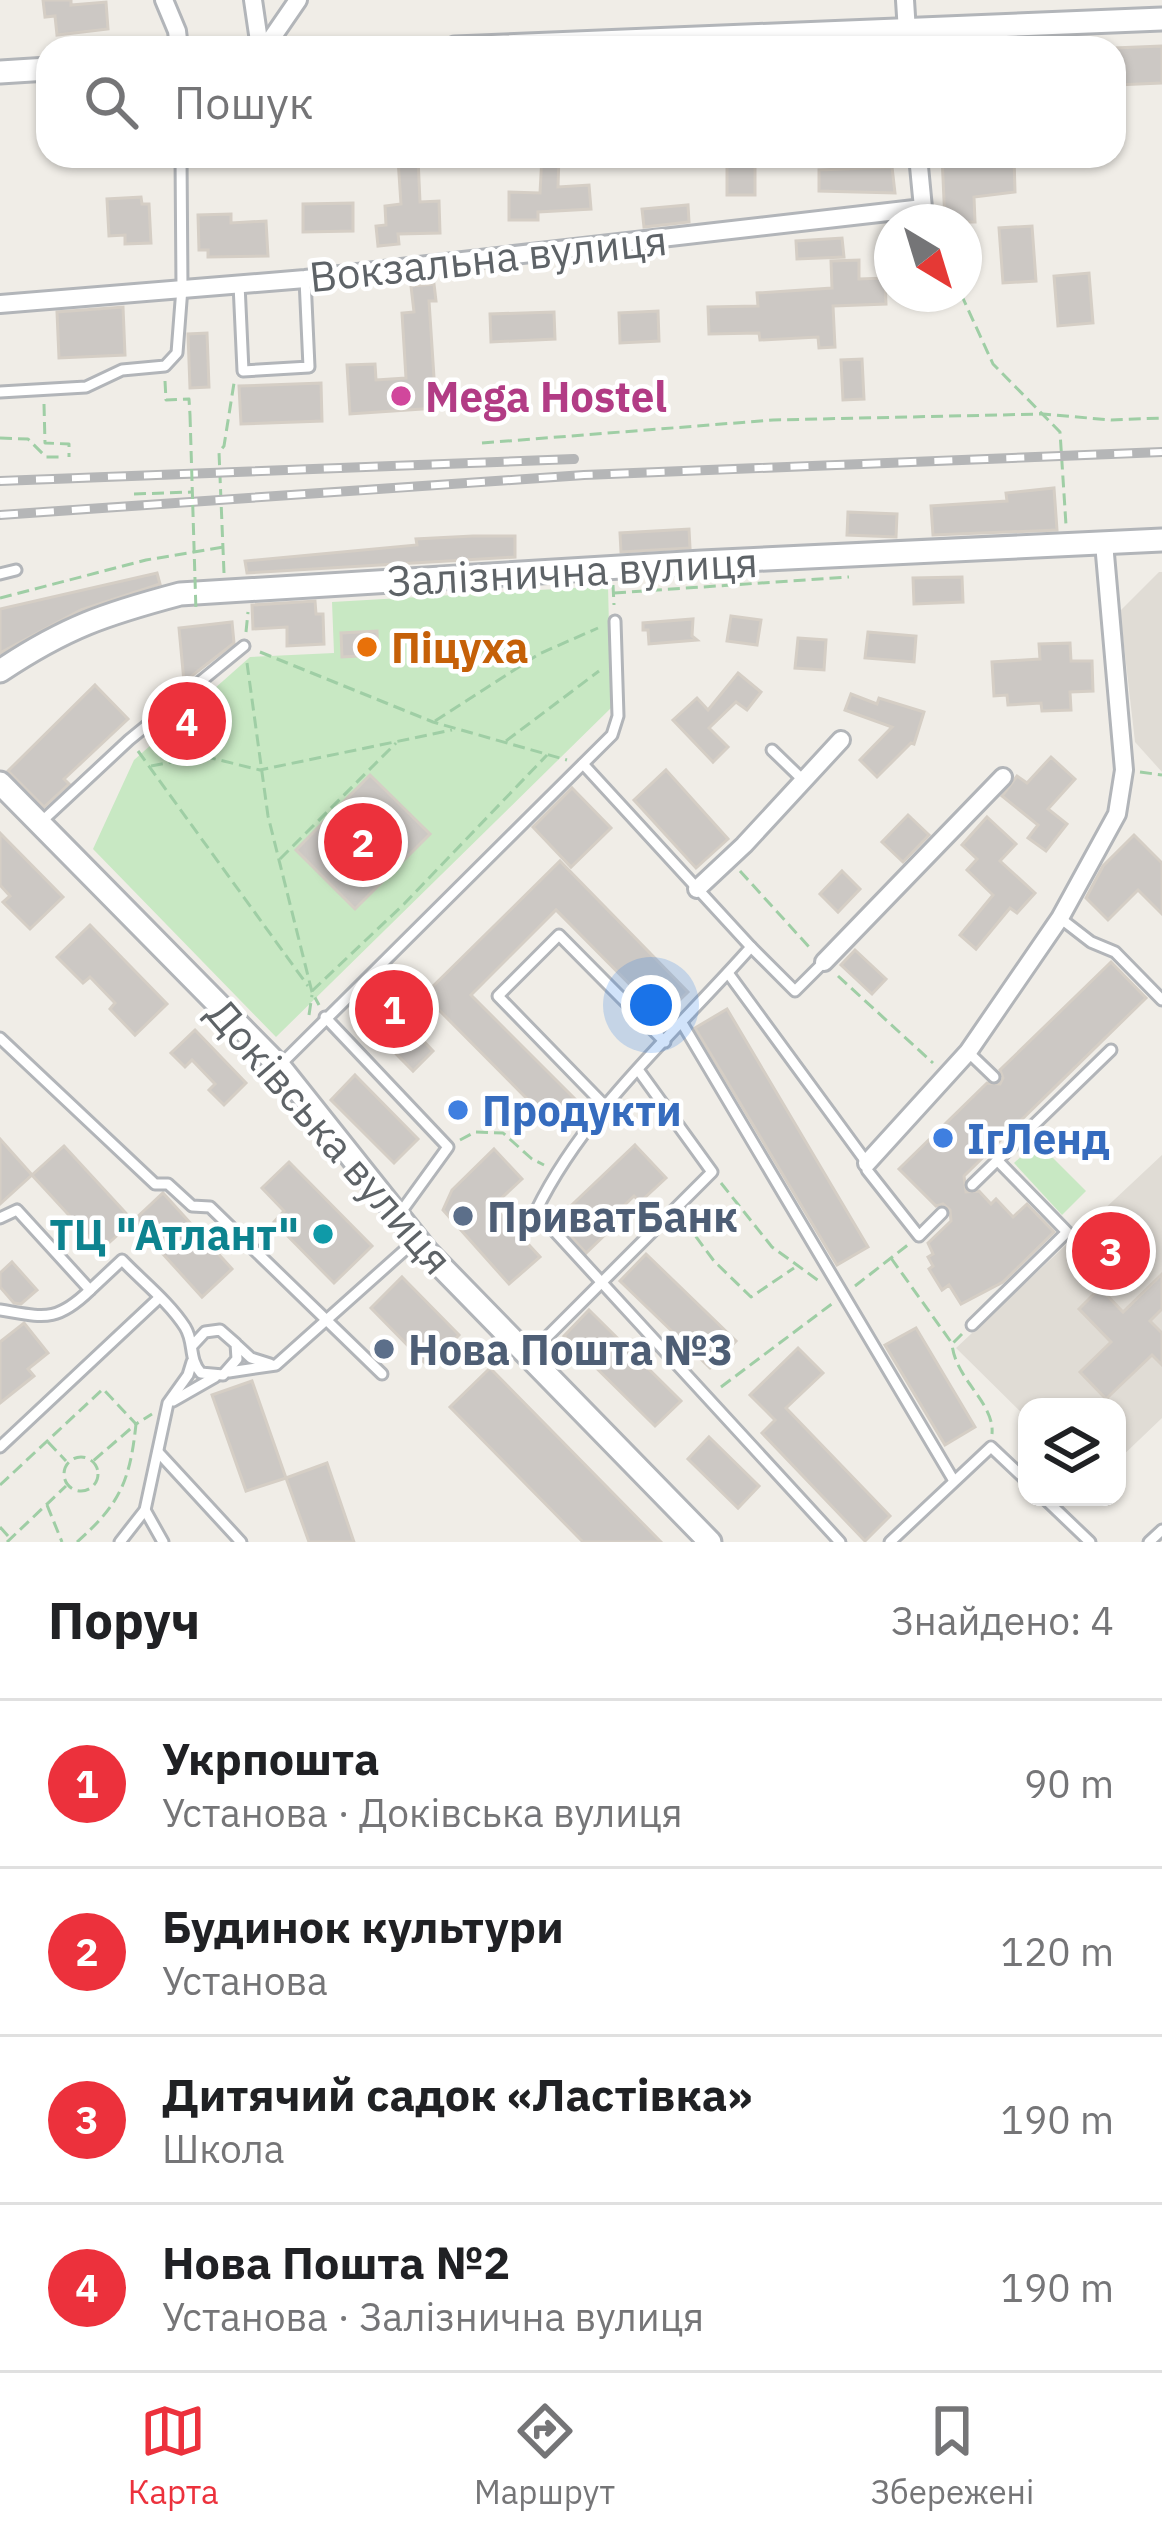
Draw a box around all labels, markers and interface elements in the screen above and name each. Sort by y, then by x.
search box [36,36,1126,168]
icon: search [78,69,144,135]
text: Пошук [174,73,314,131]
north arrow [874,204,982,312]
street label: Вокзальна вулиця [306,212,670,304]
place label: Mega Hostel [425,369,667,424]
marker: Mega Hostel [388,383,414,409]
street label: Залізнична вулиця [385,534,759,608]
place label: Піцуха [391,620,529,675]
marker: Піцуха [354,634,380,660]
pin: 4 [148,676,226,766]
pin: 2 [324,797,402,887]
pin: 1 [355,964,433,1054]
your location [621,975,681,1035]
street label: Доківська вулиця [195,987,465,1285]
place label: Продукти [482,1083,682,1138]
marker: Продукти [445,1097,471,1123]
place label: ІгЛенд [967,1111,1110,1166]
marker: ІгЛенд [930,1125,956,1151]
place label: ПриватБанк [487,1189,738,1244]
marker: ПриватБанк [450,1203,476,1229]
pin: 3 [1072,1206,1150,1296]
place label: ТЦ "Атлант" [49,1207,299,1262]
marker: ТЦ "Атлант" [310,1221,336,1247]
place label: Нова Пошта №3 [408,1322,733,1377]
marker: Нова Пошта №3 [371,1336,397,1362]
map controls [1018,1398,1126,1506]
button: layers [1018,1398,1126,1506]
text: Поруч [48,1587,200,1653]
text: Знайдено: 4 [891,1595,1114,1646]
text: Укрпошта [162,1729,380,1787]
text: 1 [75,1758,99,1809]
text: 90 m [1024,1758,1114,1809]
text: Установа · Доківська вулиця [162,1787,683,1838]
text: Будинок культури [162,1897,564,1955]
text: 2 [75,1926,99,1977]
text: 120 m [1001,1926,1114,1977]
text: Установа [162,1955,328,2006]
text: Дитячий садок «Ластівка» [162,2065,752,2123]
text: 3 [75,2094,99,2145]
text: 190 m [1001,2094,1114,2145]
text: Школа [162,2123,285,2174]
text: Нова Пошта №2 [162,2233,510,2291]
text: 4 [75,2262,99,2313]
text: 190 m [1001,2262,1114,2313]
text: Установа · Залізнична вулиця [162,2291,704,2342]
tab: Карта [128,2398,219,2513]
tab: Маршрут [474,2398,615,2513]
tab: Збережені [871,2398,1034,2513]

